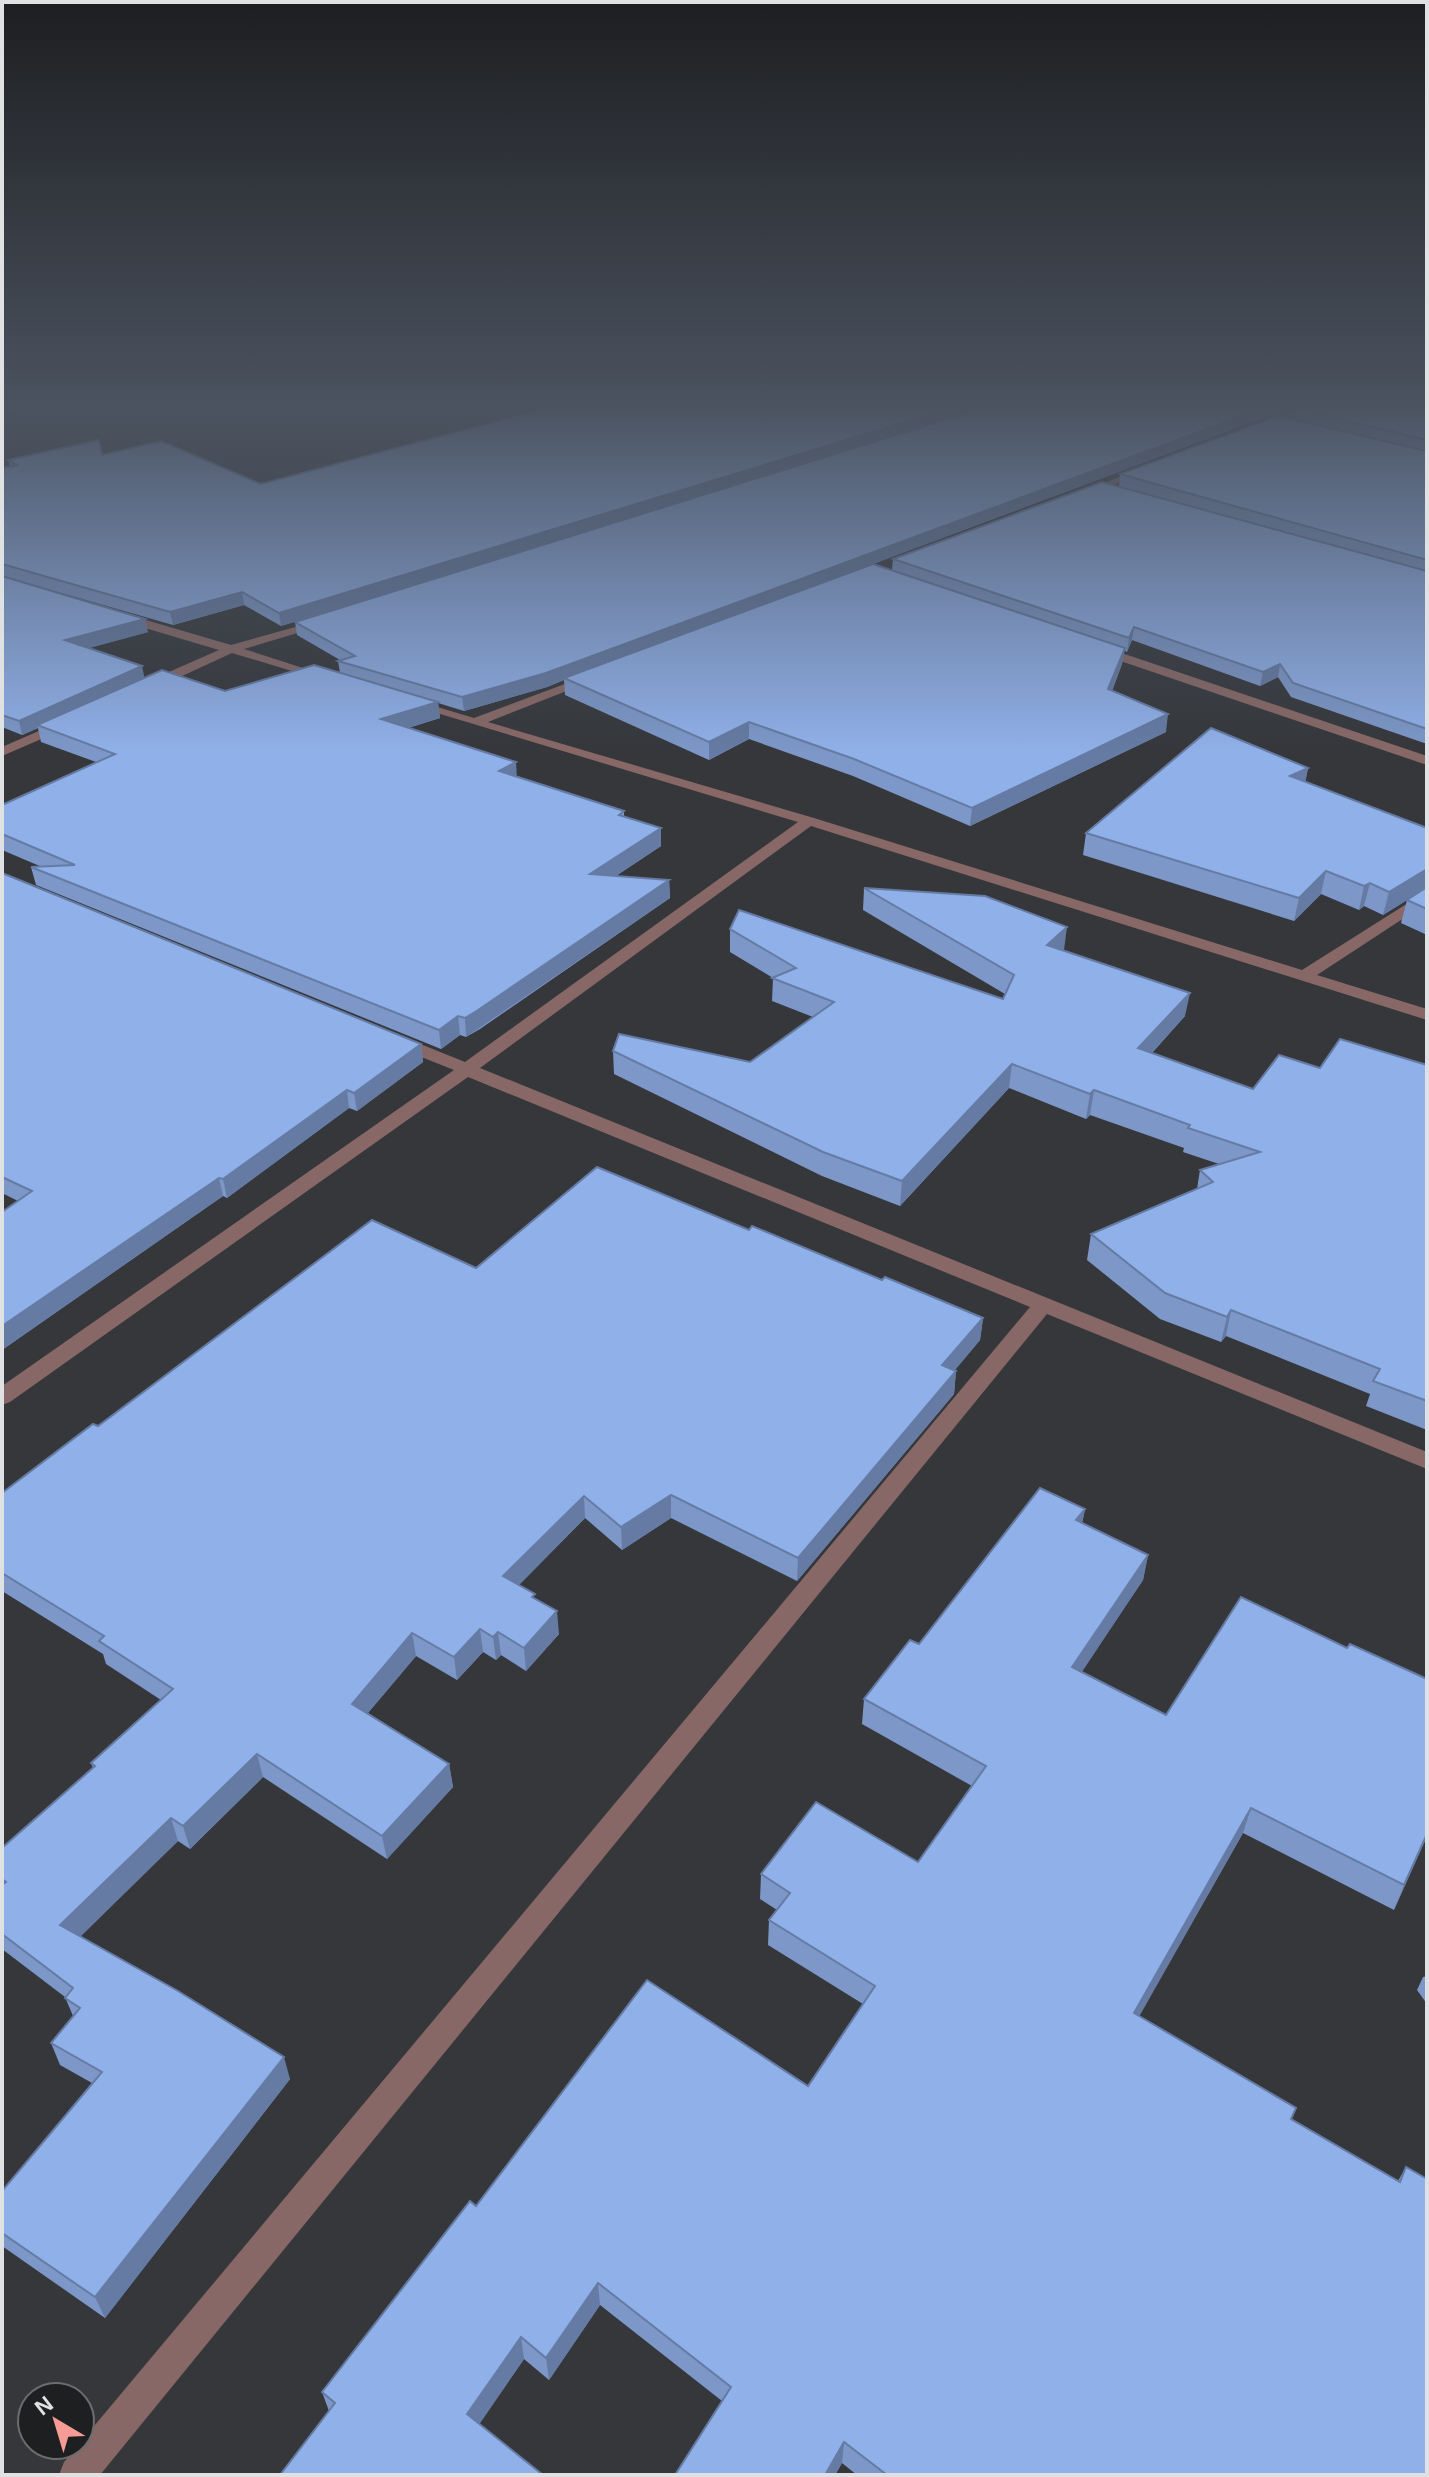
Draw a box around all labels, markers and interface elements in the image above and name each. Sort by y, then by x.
north arrow [16,2381,96,2461]
text: N [30,2391,58,2420]

